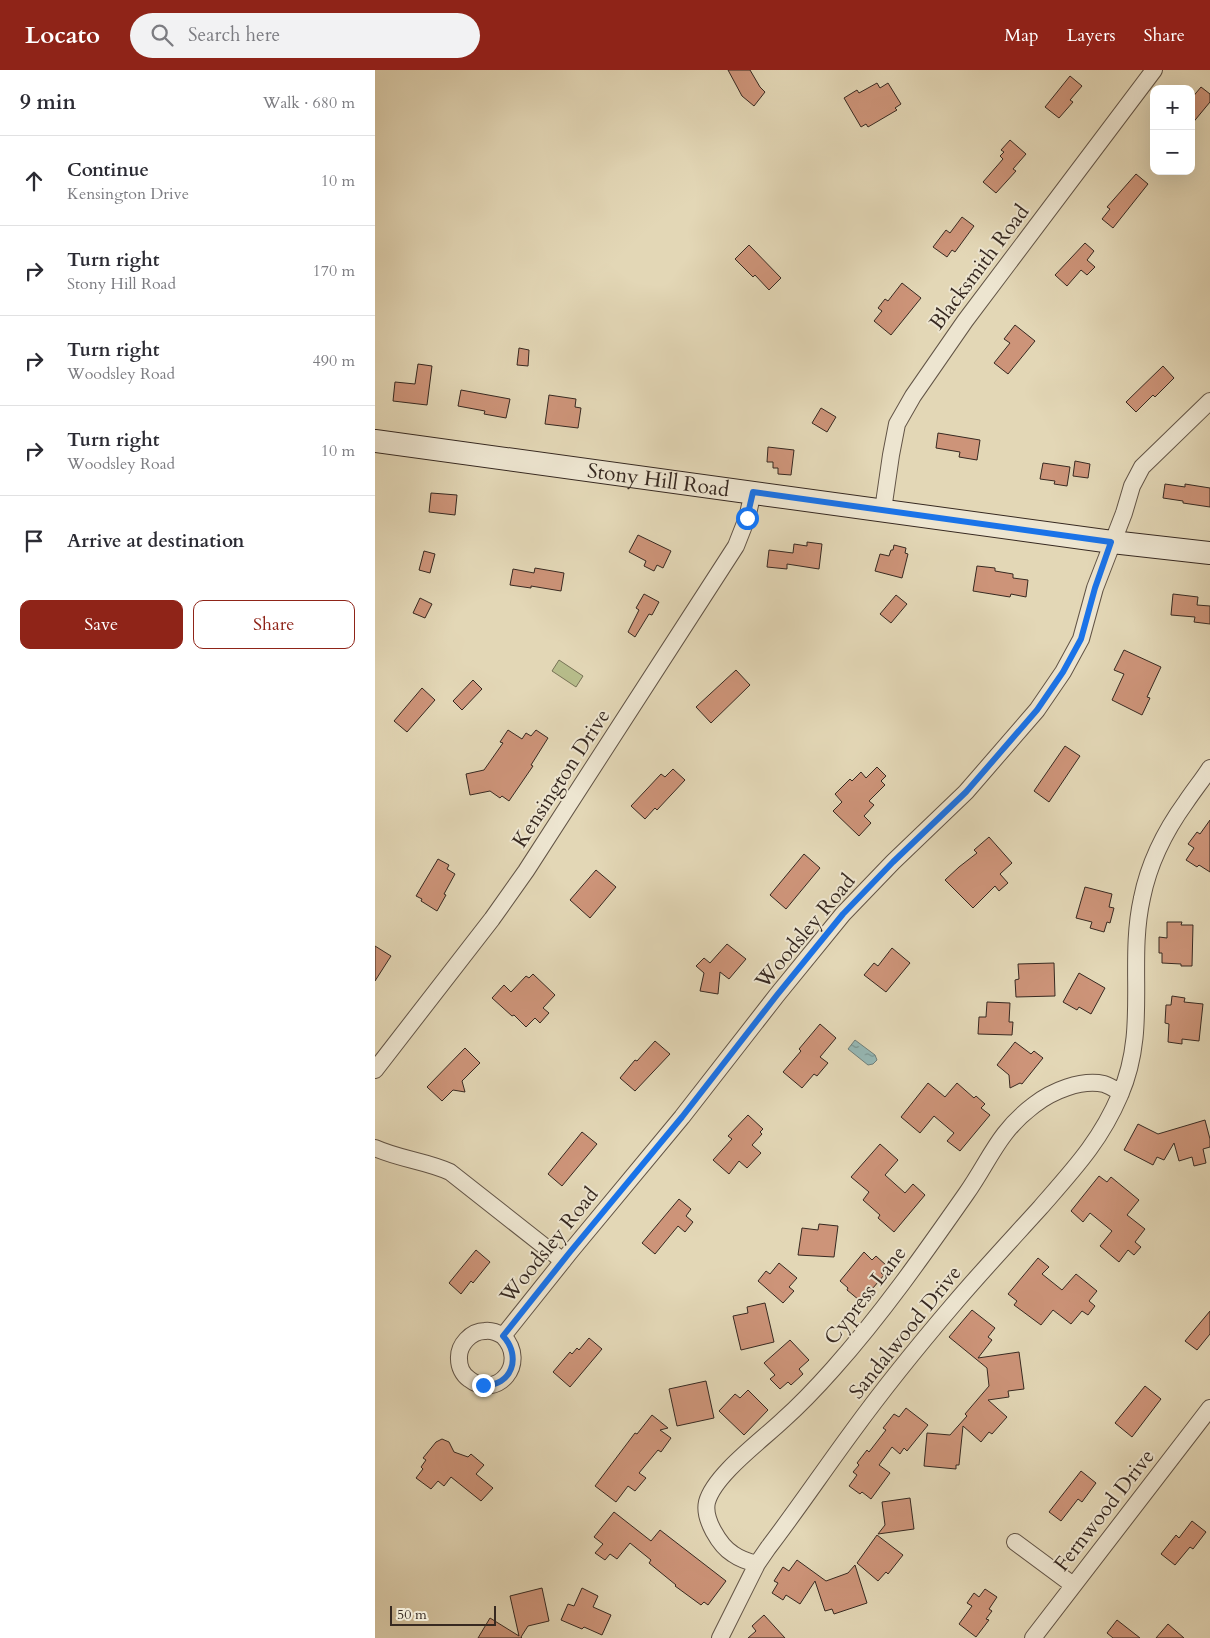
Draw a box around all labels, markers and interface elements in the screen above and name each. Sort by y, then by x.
search box [130,13,480,58]
text: Locato [25,19,100,52]
icon: search [148,21,176,49]
text: Search here [188,22,280,48]
text: Map [1004,23,1039,48]
text: Layers [1067,23,1116,48]
text: Share [1144,23,1185,48]
map controls [1150,85,1195,175]
button: + [1150,85,1195,130]
text: 9 min [20,88,76,117]
text: Walk · 680 m [263,92,355,114]
button: − [1150,130,1195,175]
text: Continue [67,157,149,183]
icon: ahead [20,167,48,195]
text: 10 m [321,170,355,192]
text: Kensington Drive [67,183,189,205]
street label: Blacksmith Road [923,199,1036,336]
text: Turn right [67,247,159,273]
icon: right [20,257,48,285]
text: 170 m [313,260,355,282]
text: Stony Hill Road [67,273,176,295]
text: Turn right [67,337,159,363]
icon: right [20,347,48,375]
text: 490 m [313,350,355,372]
text: Woodsley Road [67,363,175,385]
text: Turn right [67,427,159,453]
icon: right [20,437,48,465]
text: 10 m [321,440,355,462]
text: Woodsley Road [67,453,175,475]
street label: Stony Hill Road [585,456,731,504]
route start [736,507,759,530]
icon: arrive [20,527,48,555]
text: Arrive at destination [67,528,244,554]
button: Save [20,600,183,649]
button: Share [193,600,355,649]
street label: Kensington Drive [506,703,617,853]
street label: Woodsley Road [748,868,862,996]
street label: Woodsley Road [493,1181,605,1310]
street label: Cypress Lane [817,1240,913,1351]
street label: Sandalwood Drive [842,1259,968,1405]
route end [472,1374,495,1397]
street label: Fernwood Drive [1047,1443,1161,1578]
scale bar [390,1603,496,1626]
text: 50 m [397,1605,427,1624]

